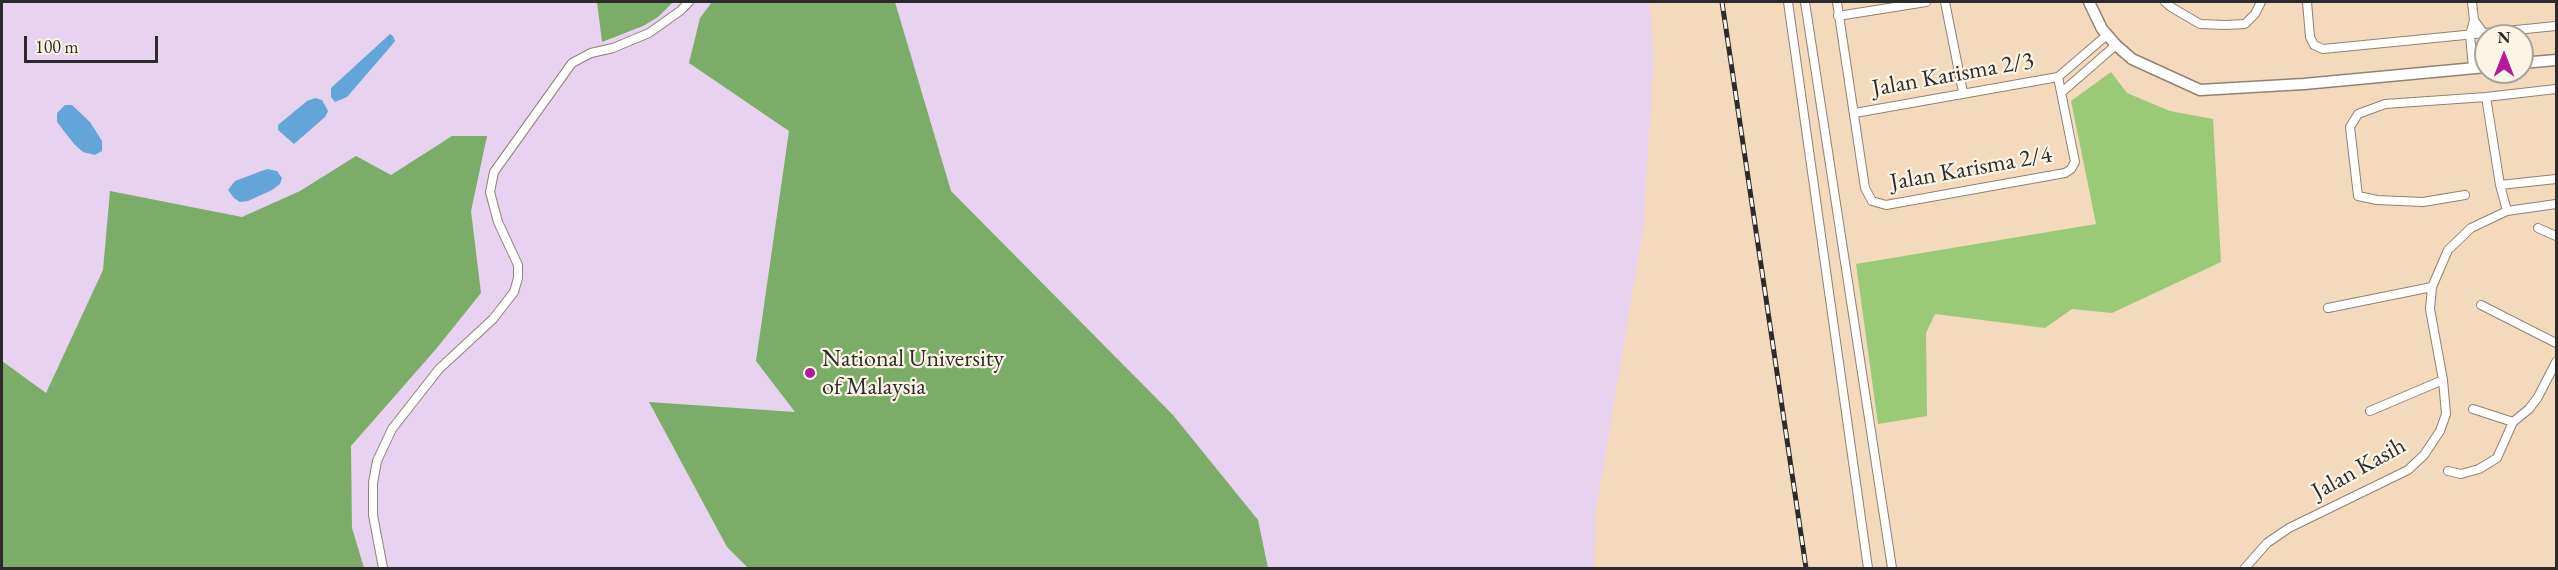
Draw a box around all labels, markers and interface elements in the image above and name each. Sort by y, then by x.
scale bar [27,24,160,62]
north arrow [2474,24,2534,84]
text: N [2498,27,2510,48]
text: 100 m [35,35,79,58]
street label: Jalan Karisma 2/3 [1870,47,2036,103]
street label: Jalan Karisma 2/4 [1888,141,2054,197]
place label: National University of Malaysia [822,345,1004,401]
marker: National University of Malaysia [803,366,817,380]
street label: Jalan Kasih [2307,432,2411,506]

